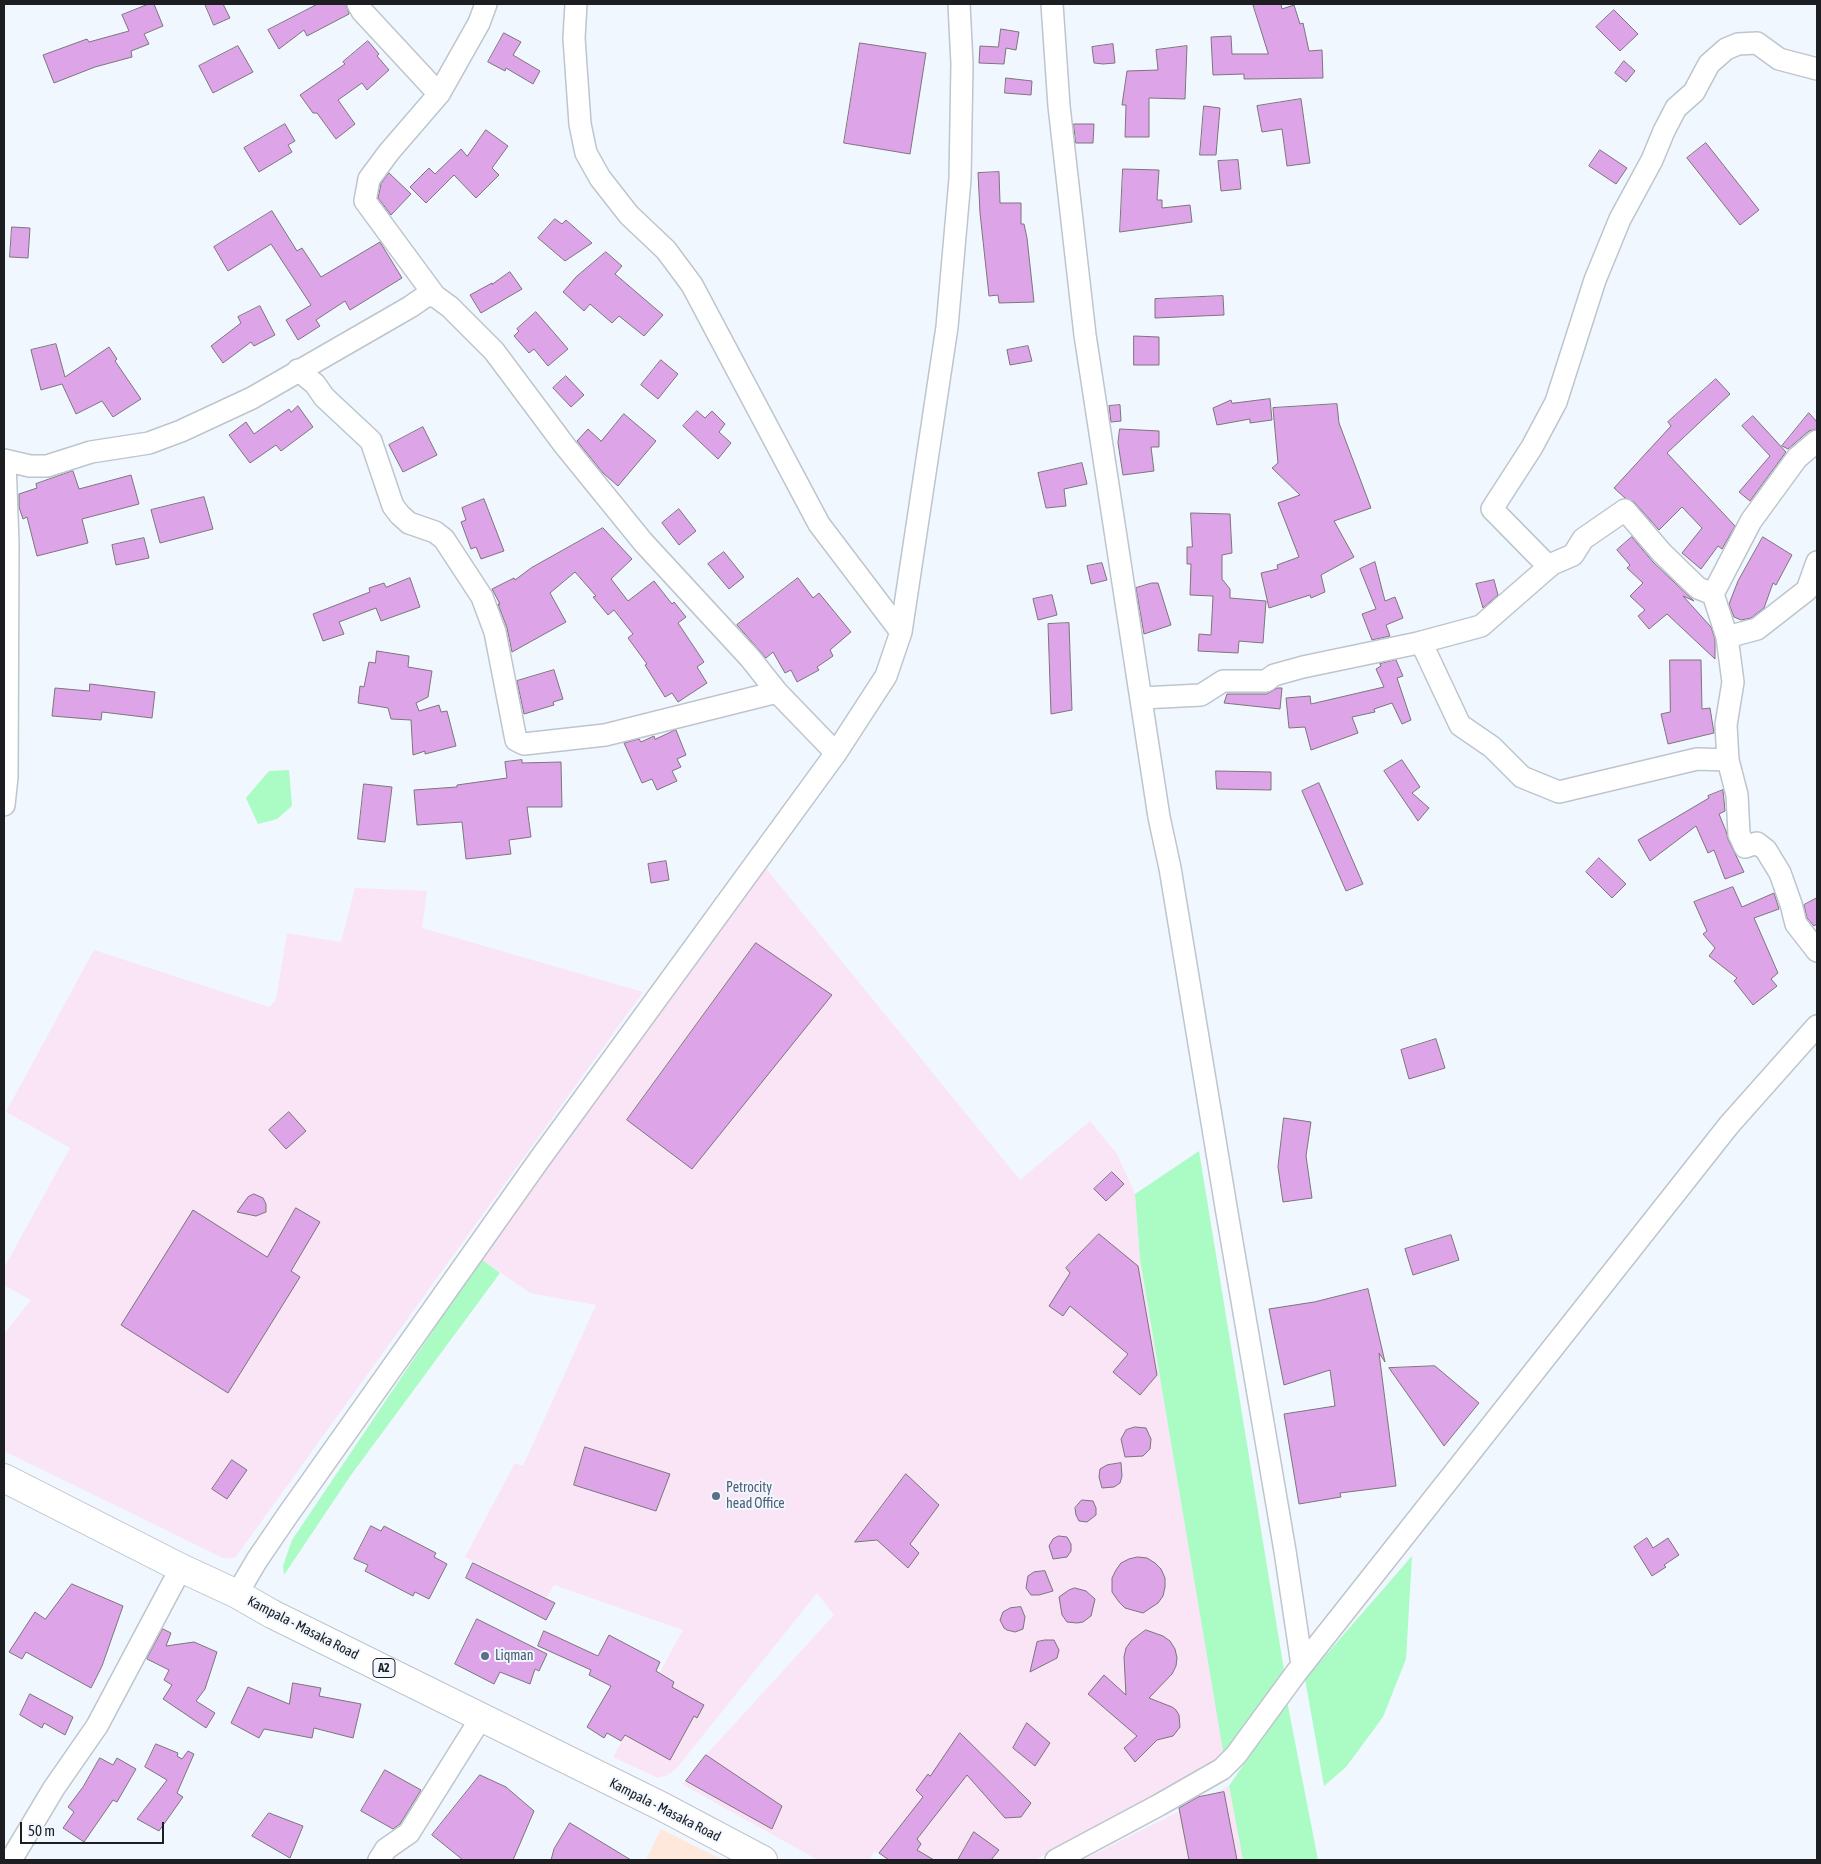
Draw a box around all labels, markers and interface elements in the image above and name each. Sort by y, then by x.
place label: Petrocity head Office [726,1480,785,1512]
marker: Petrocity head Office [710,1490,722,1502]
street label: Kampala - Masaka Road [245,1593,361,1663]
place label: Liqman [495,1648,534,1664]
marker: Liqman [479,1650,491,1662]
road number: A2 [373,1659,395,1678]
street label: Kampala - Masaka Road [607,1775,723,1845]
scale bar [22,1812,166,1844]
text: 50 m [28,1822,55,1839]

